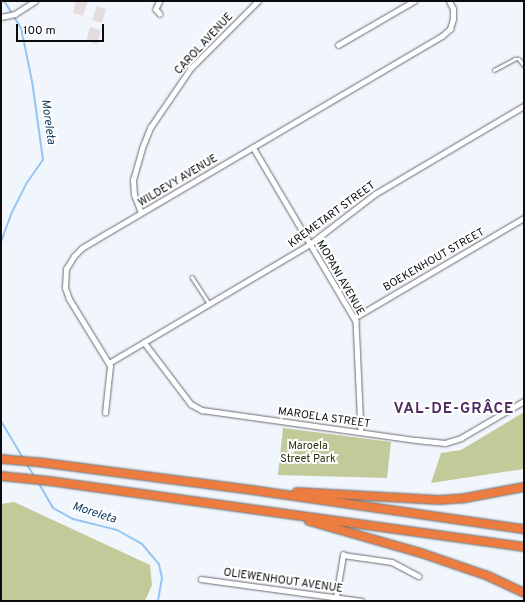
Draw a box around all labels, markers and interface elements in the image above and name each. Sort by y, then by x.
street label: CAROL AVENUE [172,10,236,78]
scale bar [18,16,106,42]
text: 100 m [23,23,56,39]
water label: Moreleta [37,99,57,145]
street label: WILDEVY AVENUE [136,152,220,210]
street label: KREMETART STREET [286,179,378,251]
street label: BOEKENHOUT STREET [381,226,487,294]
street label: MOPANI AVENUE [313,238,367,318]
district label: VAL-DE-GRÂCE [394,401,514,419]
street label: MAROELA STREET [277,405,371,431]
park label: Maroela Street Park [280,440,336,466]
water label: Moreleta [70,500,118,528]
street label: OLIEWENHOUT AVENUE [222,566,344,596]

